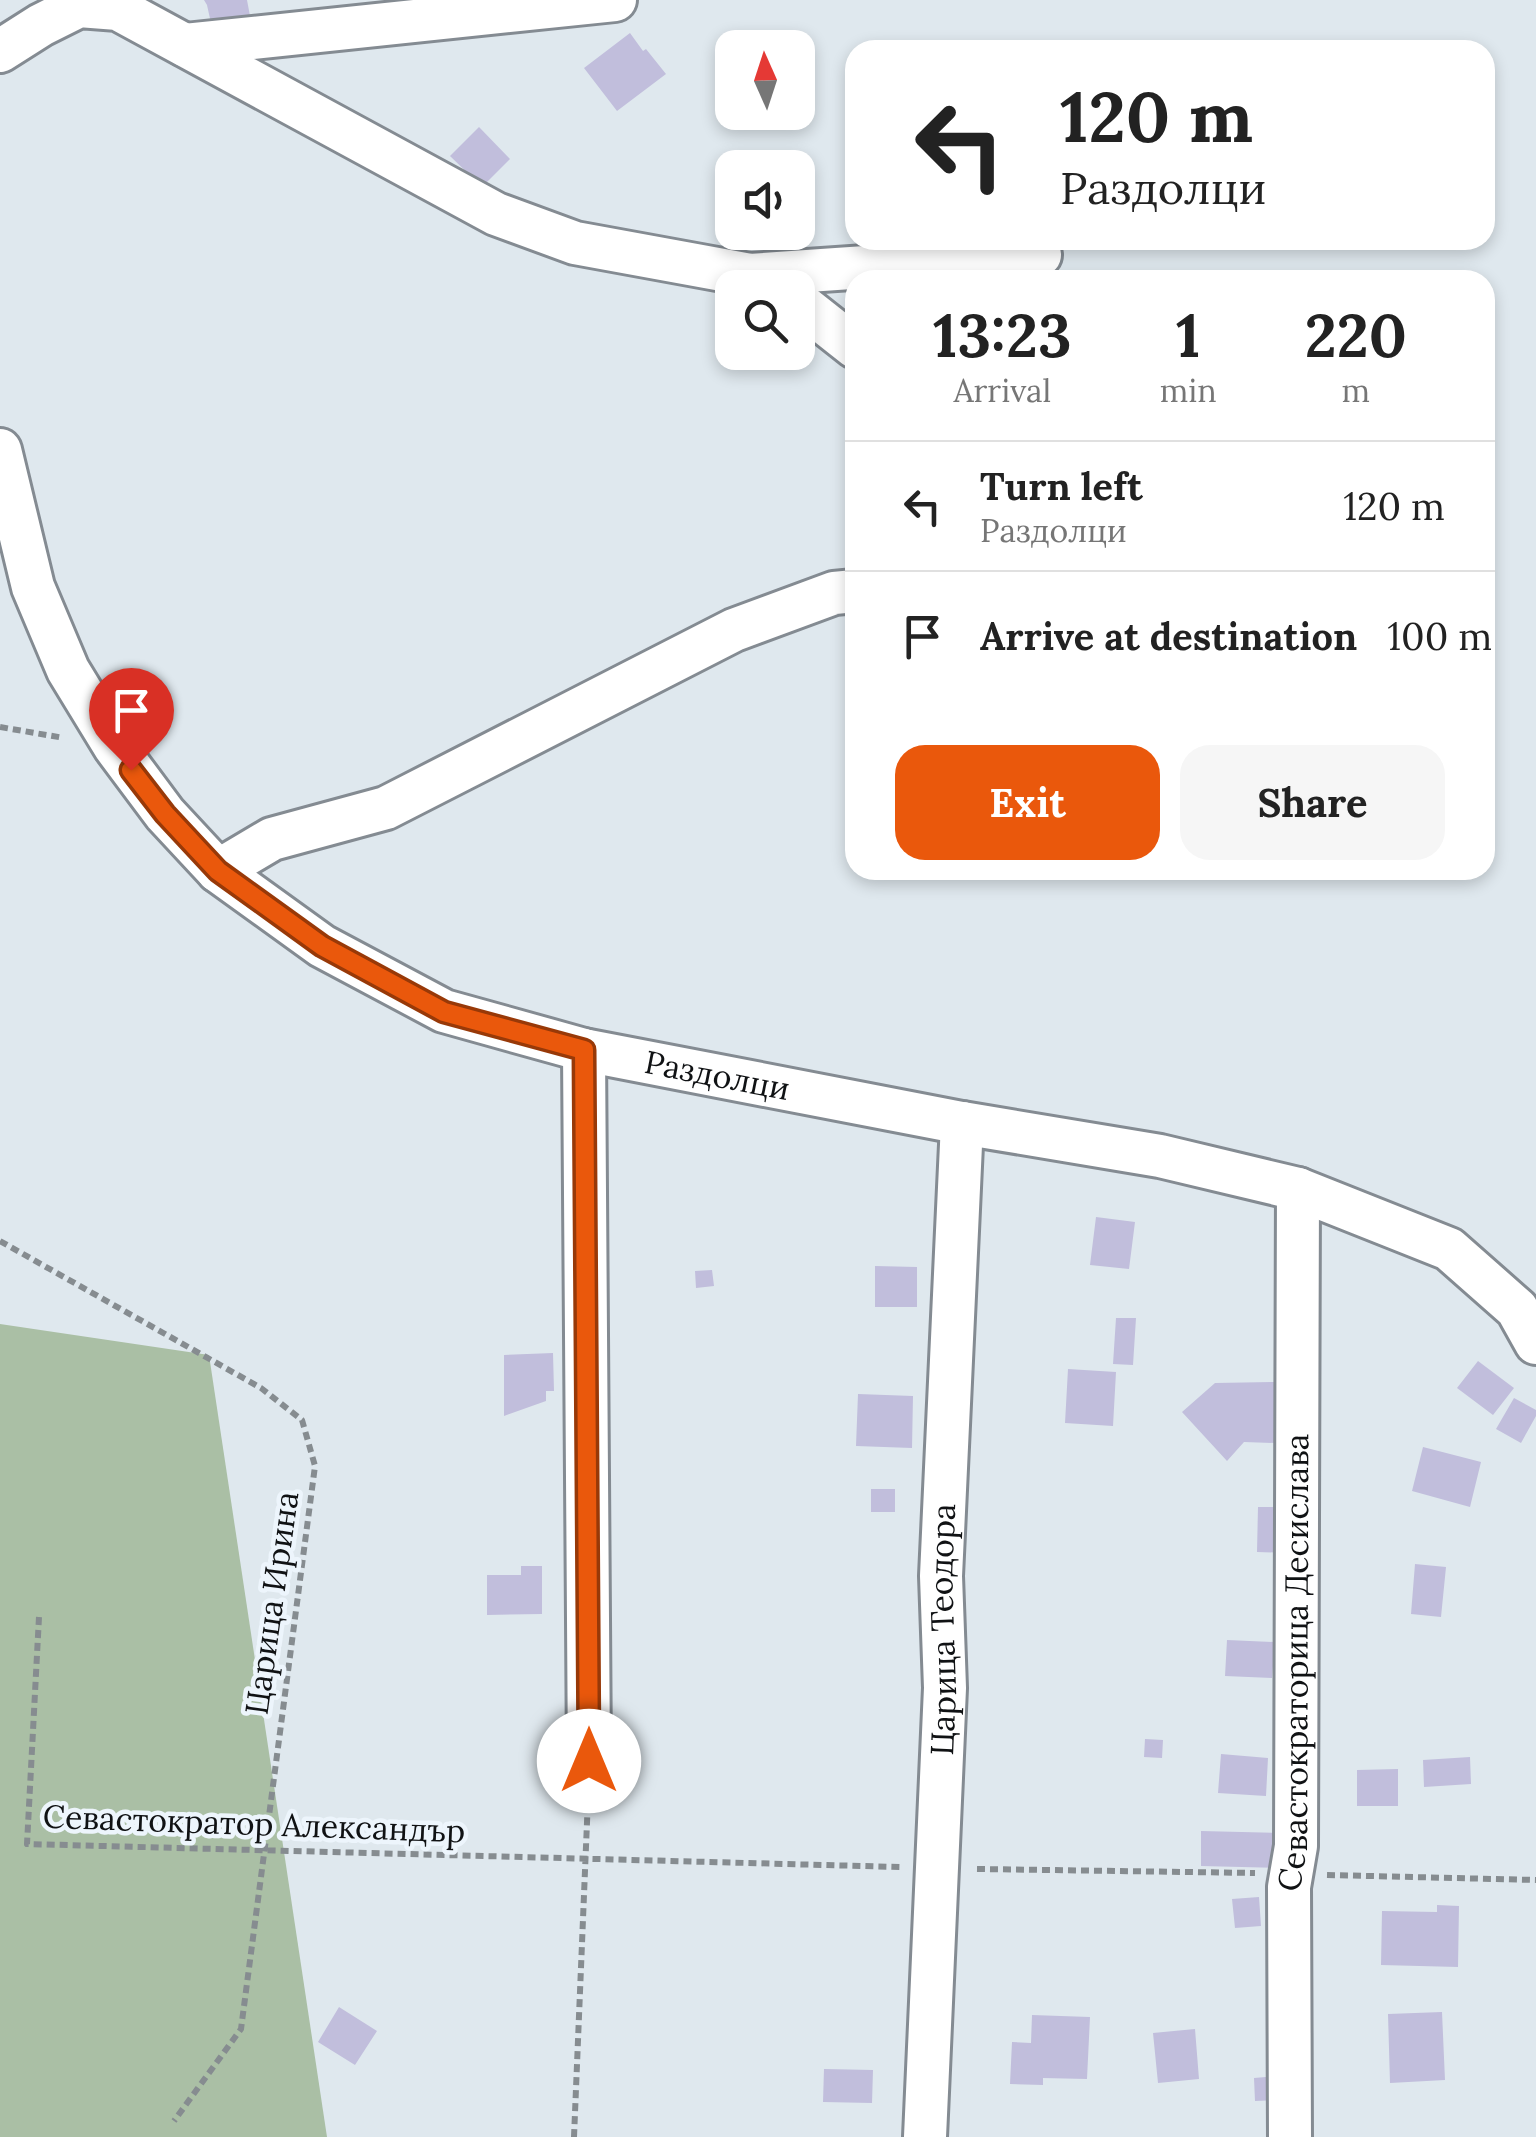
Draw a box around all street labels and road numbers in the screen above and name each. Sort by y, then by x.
street label: Раздолци [641,1041,793,1109]
street label: Севастократорица Десислава [1268,1434,1317,1894]
street label: Царица Ирина [236,1489,307,1717]
street label: Царица Теодора [920,1502,965,1756]
street label: Севастократор Александър [42,1796,466,1851]

